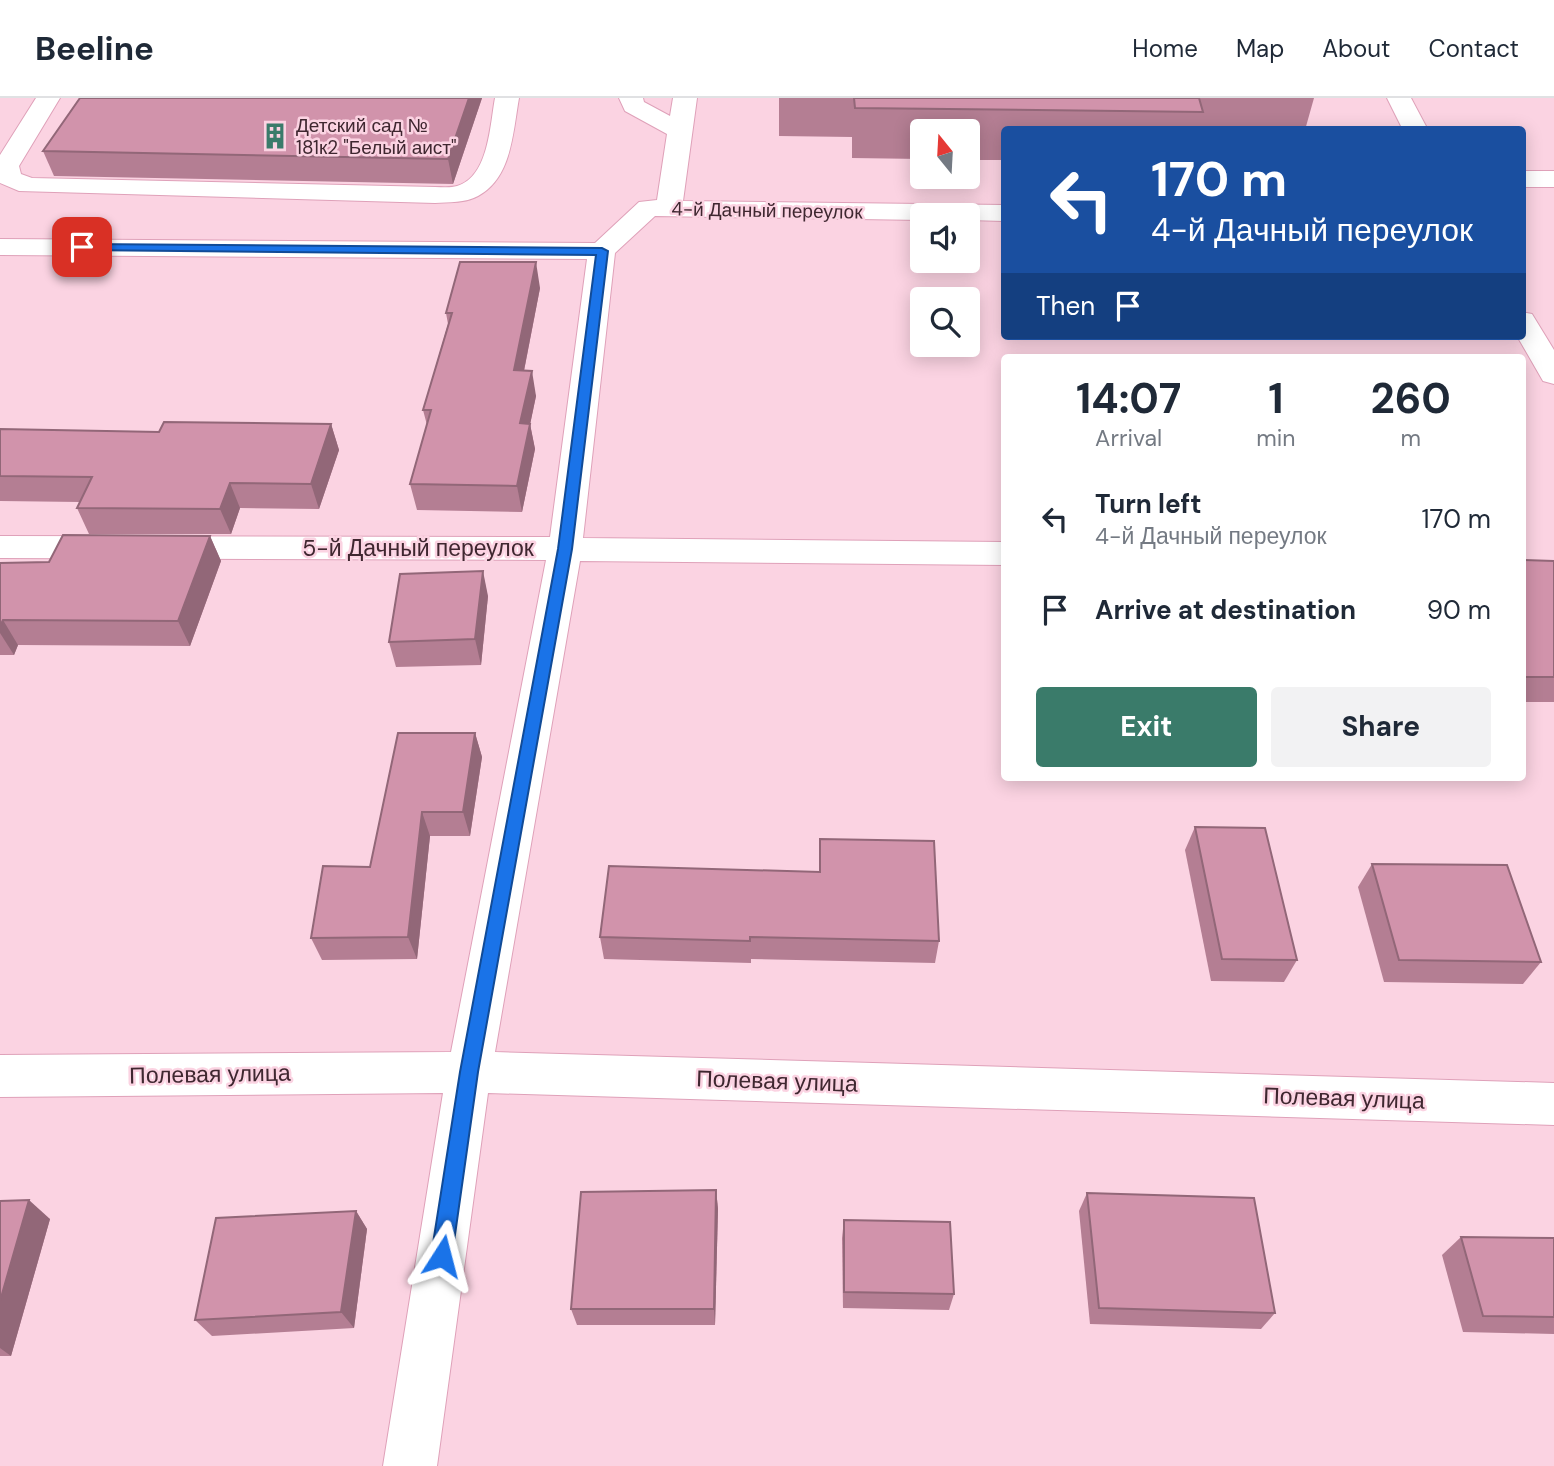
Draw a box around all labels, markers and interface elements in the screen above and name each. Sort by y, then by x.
text: Beeline [35,27,154,70]
text: Home [1132,33,1198,64]
text: Map [1236,33,1284,64]
text: About [1322,33,1391,64]
text: Contact [1429,33,1519,64]
place label: Детский сад № 181к2 "Белый аист" [296,113,457,160]
north arrow [910,119,980,189]
map controls [910,119,980,357]
building icon: Детский сад № 181к2 "Белый аист" [260,121,290,151]
text: 170 m [1151,147,1287,211]
icon: left [1036,154,1127,245]
street label: 4-й Дачный переулок [671,196,864,225]
button: sound [910,203,980,273]
text: 4-й Дачный переулок [1151,209,1473,251]
pin [52,217,112,277]
icon: arrive [63,228,101,266]
button: search [910,287,980,357]
icon: arrive [1109,287,1147,325]
text: Then [1036,289,1095,323]
text: 14:07 [1076,371,1181,426]
text: 1 [1268,371,1283,426]
text: 260 [1371,371,1451,426]
text: Arrival [1095,423,1162,453]
text: min [1256,423,1295,453]
text: m [1400,423,1421,453]
text: Turn left [1095,487,1202,521]
icon: left [1036,500,1074,538]
text: 170 m [1422,502,1491,536]
text: 4-й Дачный переулок [1095,521,1327,551]
street label: 5-й Дачный переулок [302,533,535,563]
icon: arrive [1036,591,1074,629]
text: Arrive at destination [1095,593,1356,627]
text: 90 m [1427,593,1491,627]
button: Exit [1036,687,1257,767]
button: Share [1271,687,1491,767]
street label: Полевая улица [129,1058,291,1090]
street label: Полевая улица [696,1063,858,1099]
street label: Полевая улица [1263,1080,1425,1116]
position arrow [405,1219,479,1293]

